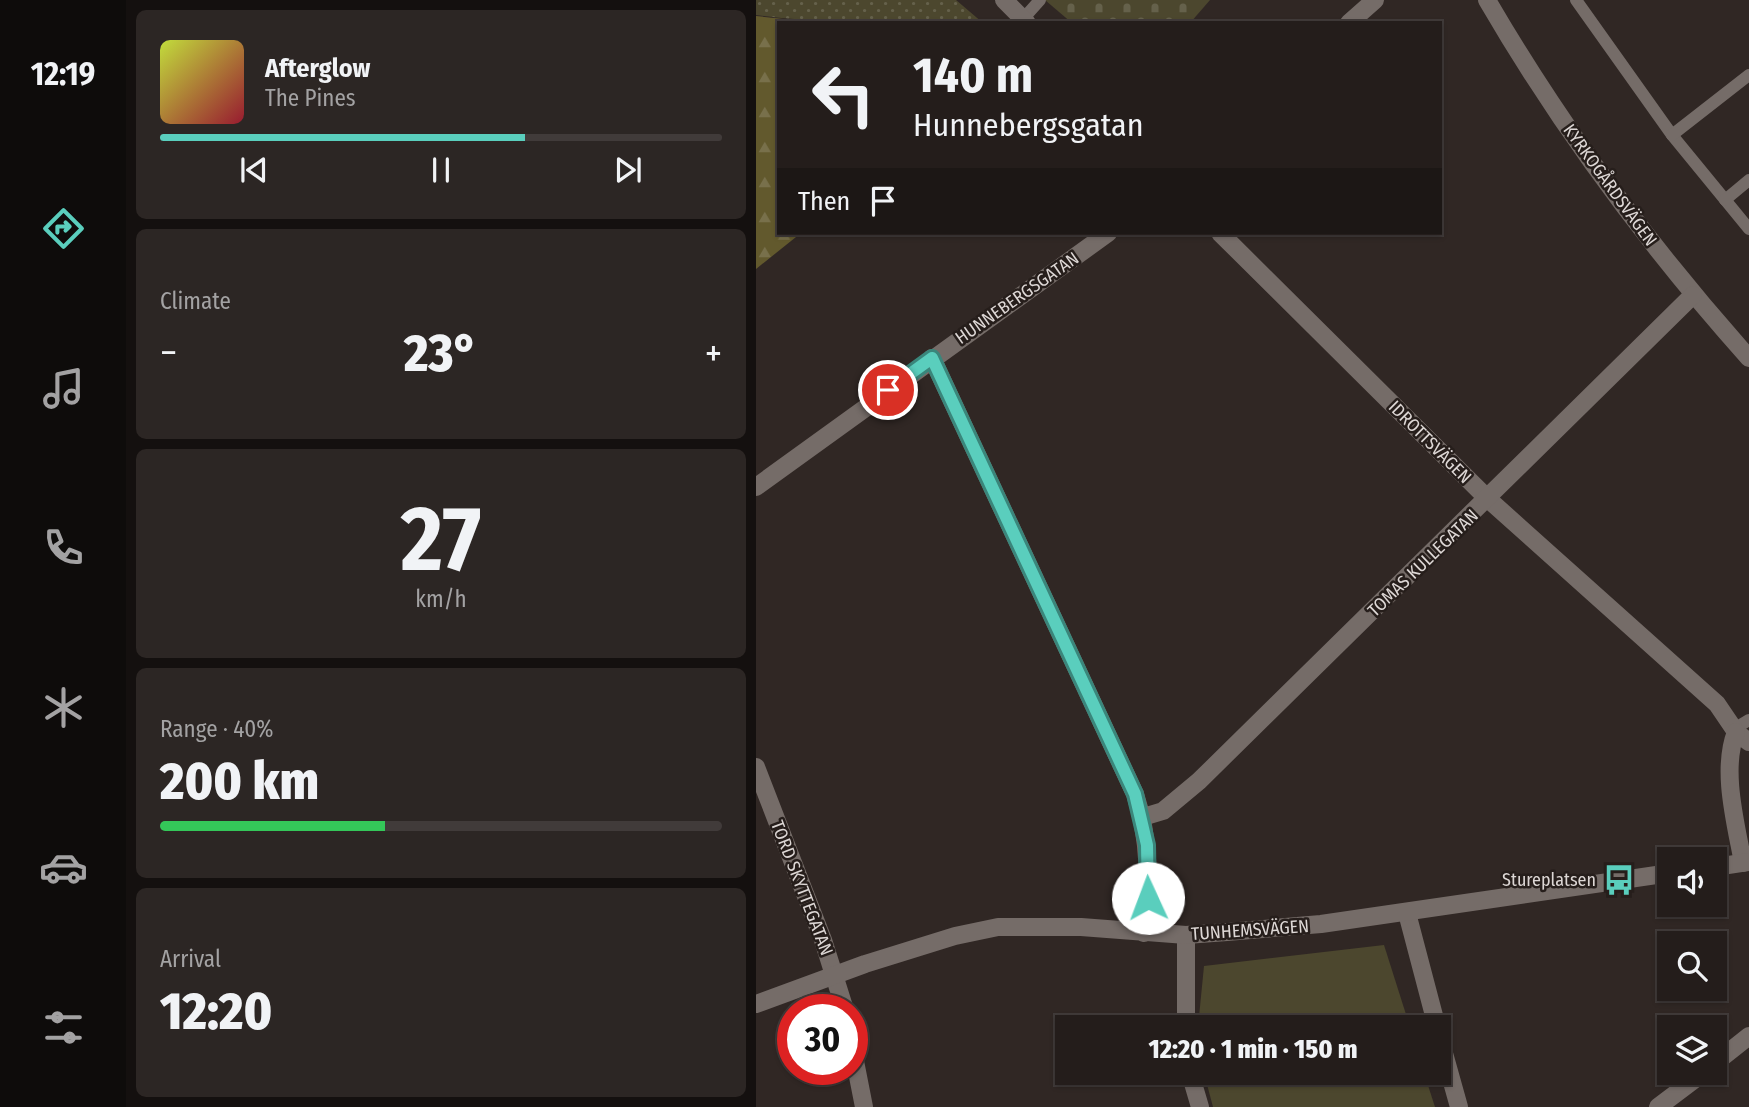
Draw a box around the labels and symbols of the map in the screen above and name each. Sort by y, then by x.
street label: KYRKOGÅRDSVÄGEN [1558,119,1662,250]
street label: HUNNEBERGSGATAN [951,247,1083,349]
pin [858,360,918,420]
street label: IDROTTSVÄGEN [1384,396,1476,488]
street label: TOMAS KULLEGATAN [1363,505,1483,621]
street label: TORD SKYTTEGATAN [766,818,838,958]
position arrow [1111,861,1185,935]
bus stop icon: Stureplatsen [1602,863,1636,897]
place label: Stureplatsen [1502,869,1596,891]
street label: TUNHEMSVÄGEN [1190,915,1310,945]
speed limit sign: 30 [777,994,868,1085]

